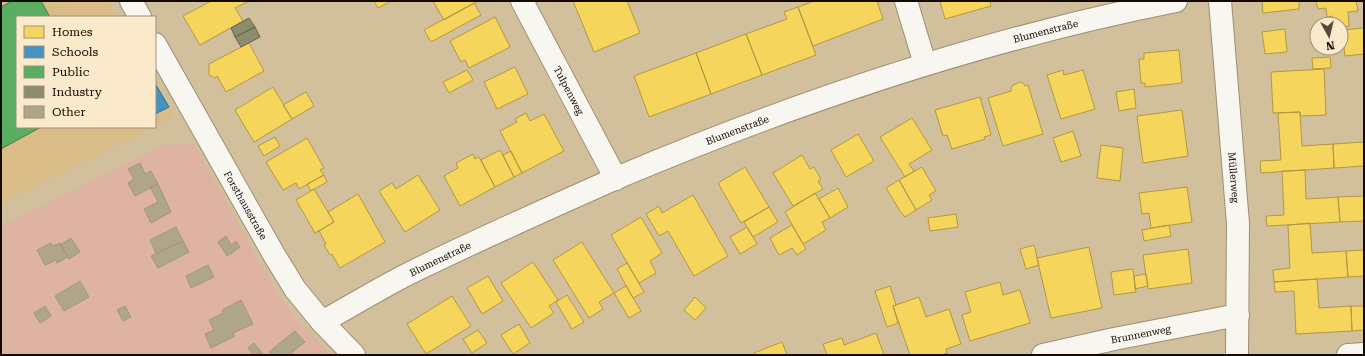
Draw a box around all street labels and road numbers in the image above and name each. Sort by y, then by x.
street label: Blumenstraße [1012,17,1080,45]
street label: Tulpenweg [552,64,587,117]
street label: Blumenstraße [704,112,771,147]
street label: Müllerweg [1227,152,1242,204]
street label: Forsthausstraße [222,169,270,242]
street label: Blumenstraße [407,239,473,278]
street label: Brunnenweg [1110,323,1172,345]

